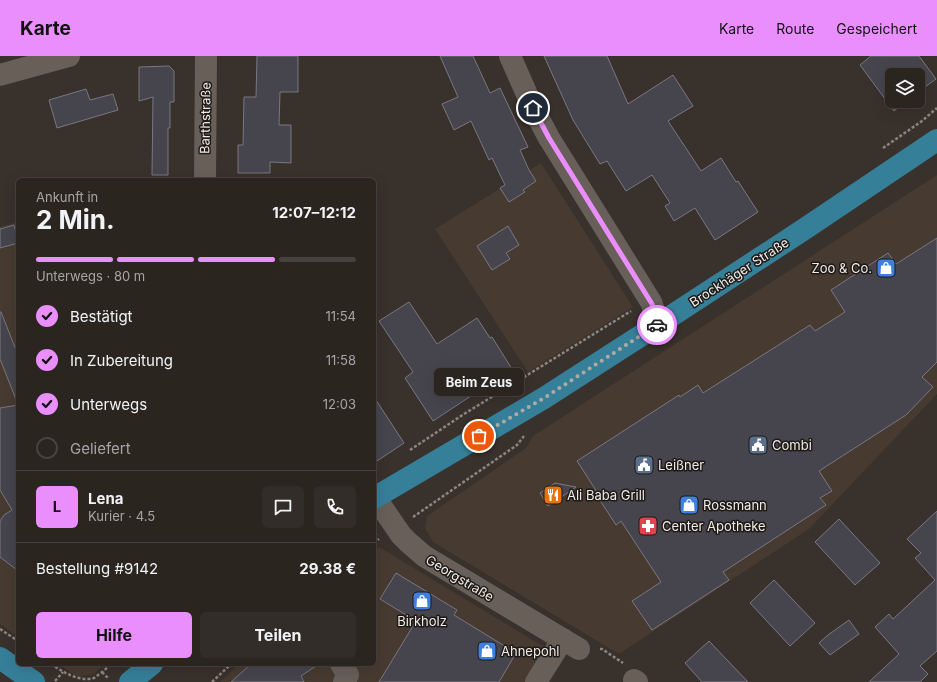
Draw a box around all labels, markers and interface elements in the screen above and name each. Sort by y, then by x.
text: Karte [20,17,71,40]
text: Karte [719,20,754,37]
text: Route [776,20,814,37]
text: Gespeichert [836,20,917,37]
map controls [885,68,925,108]
button: layers [885,68,925,108]
street label: Barthstraße [196,82,214,154]
pin [516,91,550,125]
icon: home [522,97,544,119]
text: Ankunft in [36,189,98,205]
text: 12:07–12:12 [272,203,356,222]
text: 2 Min. [36,204,115,235]
street label: Brockhäger Straße [686,234,792,310]
shop icon: Zoo & Co. [875,257,897,279]
place label: Zoo & Co. [812,260,872,276]
text: Unterwegs · 80 m [36,268,145,284]
icon: check [36,305,58,327]
courier [637,305,677,345]
text: Bestätigt [70,307,133,326]
text: 11:54 [325,308,356,324]
icon: car [646,314,668,336]
icon: check [36,349,58,371]
text: In Zubereitung [70,351,173,370]
text: 11:58 [326,352,356,368]
callout: Beim Zeus [434,368,524,396]
text: Beim Zeus [446,374,512,390]
icon: check [36,393,58,415]
text: Unterwegs [70,395,147,414]
text: 12:03 [323,396,356,412]
pin [462,419,496,453]
icon: bag [468,425,490,447]
public building icon: Combi [747,434,769,456]
place label: Combi [772,437,812,453]
text: Geliefert [70,439,131,458]
public building icon: Leißner [633,454,655,476]
place label: Leißner [658,457,704,473]
restaurant icon: Ali Baba Grill [542,484,564,506]
button: chat [262,486,304,528]
button: phone [314,486,356,528]
place label: Ali Baba Grill [567,487,645,503]
text: Lena [88,489,123,508]
shop icon: Rossmann [678,494,700,516]
text: L [53,497,61,516]
place label: Rossmann [703,497,767,513]
text: Kurier · 4.5 [88,508,155,524]
pharmacy icon: Center Apotheke [637,515,659,537]
place label: Center Apotheke [662,518,766,534]
street label: Georgstraße [423,551,497,605]
text: Bestellung #9142 [36,559,158,578]
text: 29.38 € [299,559,356,578]
shop icon: Birkholz [411,590,433,612]
button: Hilfe [36,612,192,658]
button: Teilen [200,612,356,658]
place label: Birkholz [397,613,447,629]
shop icon: Ahnepohl [476,640,498,662]
place label: Ahnepohl [501,643,560,659]

